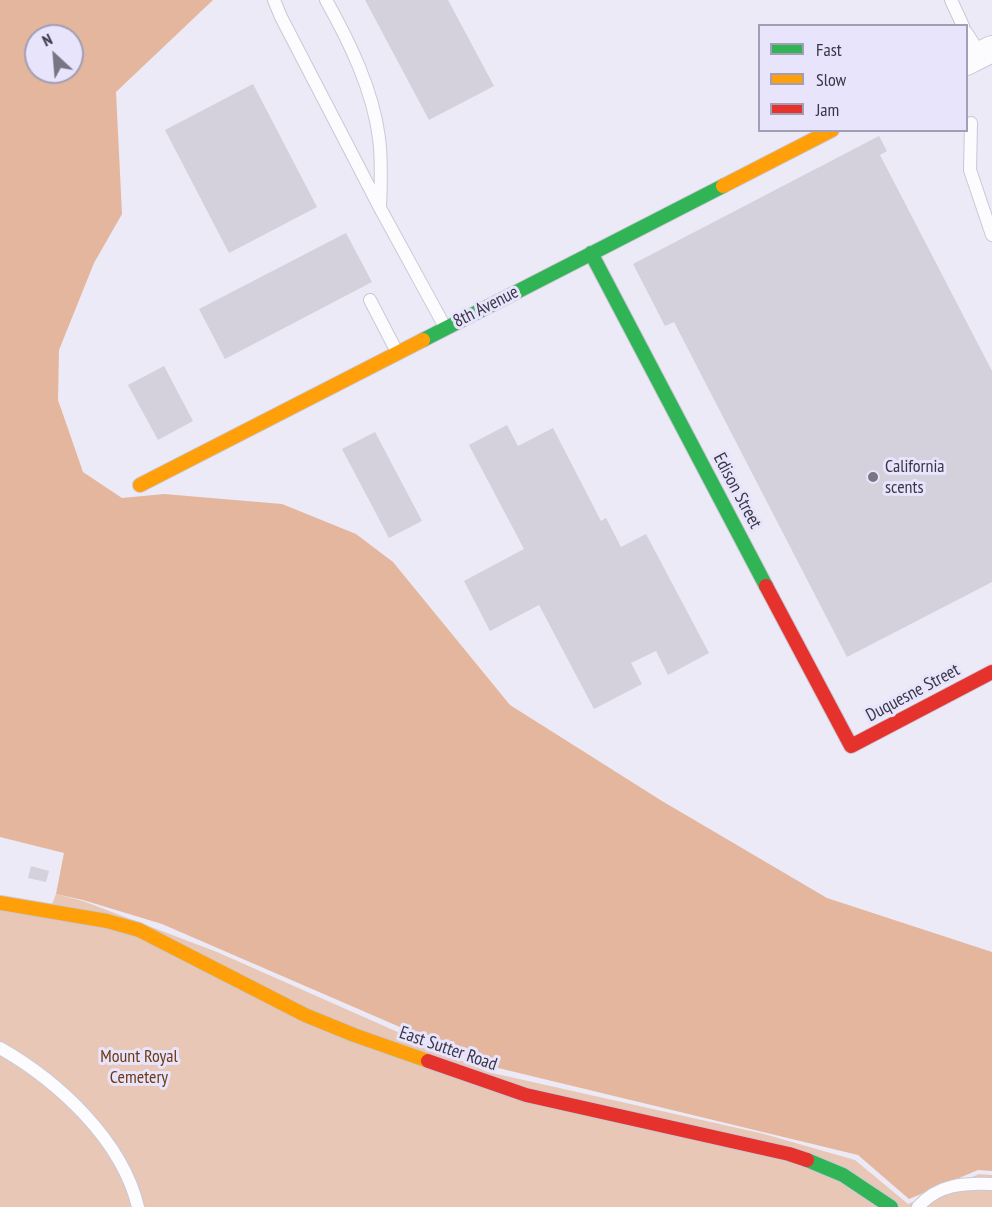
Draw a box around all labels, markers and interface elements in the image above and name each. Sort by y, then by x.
north arrow [24,24,84,84]
legend [758,24,968,132]
text: N [39,29,55,51]
text: Fast [816,38,842,61]
text: Slow [816,68,846,91]
text: Jam [816,98,839,121]
street label: 8th Avenue [450,281,522,333]
street label: Edison Street [708,450,766,532]
place label: California scents [885,456,945,498]
marker: California scents [866,470,880,484]
street label: Duquesne Street [863,659,963,727]
street label: East Sutter Road [396,1022,500,1076]
park label: Mount Royal Cemetery [100,1046,178,1088]

